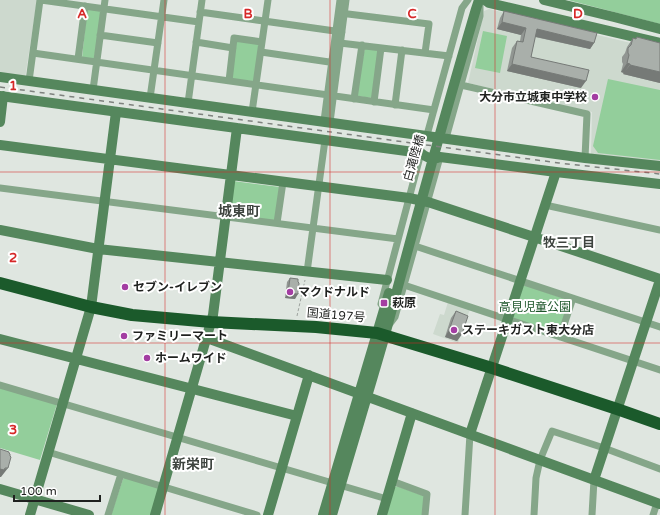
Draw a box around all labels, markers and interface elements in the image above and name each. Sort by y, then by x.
text: A [77,6,87,22]
text: B [243,6,253,22]
text: C [407,6,417,22]
text: D [573,6,583,22]
text: 1 [9,78,17,94]
place label: 大分市立城東中学校 [479,90,587,104]
marker: 大分市立城東中学校 [590,92,600,102]
street label: 白滝陸橋 [401,133,427,183]
district label: 城東町 [218,203,260,220]
district label: 牧三丁目 [543,235,595,251]
text: 2 [9,250,17,266]
place label: セブン-イレブン [133,280,222,294]
marker: セブン-イレブン [120,282,130,292]
place label: マクドナルド [298,285,370,299]
marker: マクドナルド [285,287,295,297]
place label: 萩原 [392,296,416,310]
marker: 萩原 [379,298,389,308]
park label: 高見児童公園 [499,300,571,314]
street label: 国道197号 [306,305,366,325]
place label: ステーキガスト東大分店 [462,323,594,337]
marker: ステーキガスト東大分店 [449,325,459,335]
place label: ファミリーマート [132,329,228,343]
marker: ファミリーマート [119,331,129,341]
place label: ホームワイド [155,351,227,365]
marker: ホームワイド [142,353,152,363]
text: 3 [9,422,17,438]
district label: 新栄町 [172,456,214,473]
scale bar [14,477,100,503]
text: 100 m [20,484,57,498]

